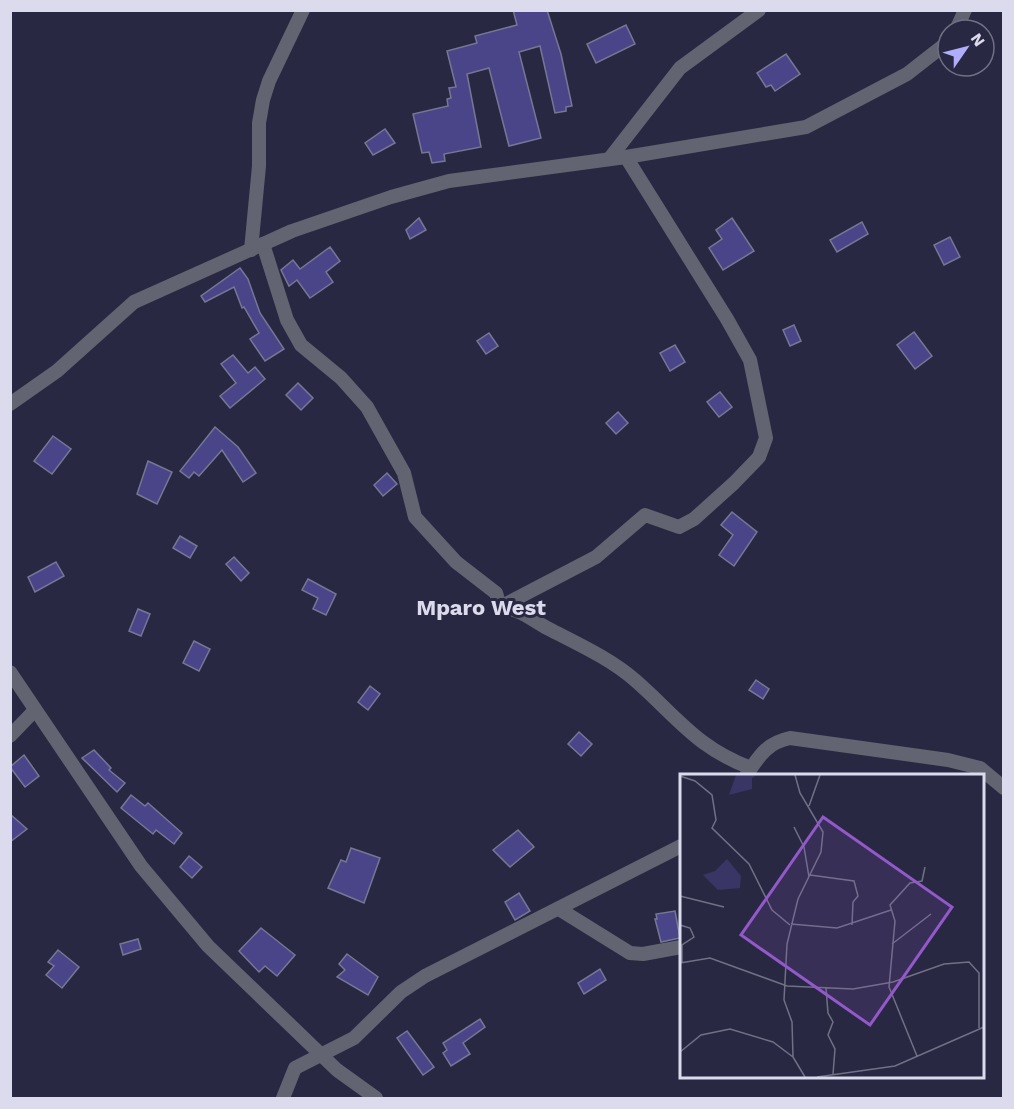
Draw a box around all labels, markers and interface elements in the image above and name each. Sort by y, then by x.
north arrow [936,18,996,78]
text: N [967,29,989,50]
district label: Mparo West [416,595,546,620]
inset map [680,774,984,1079]

